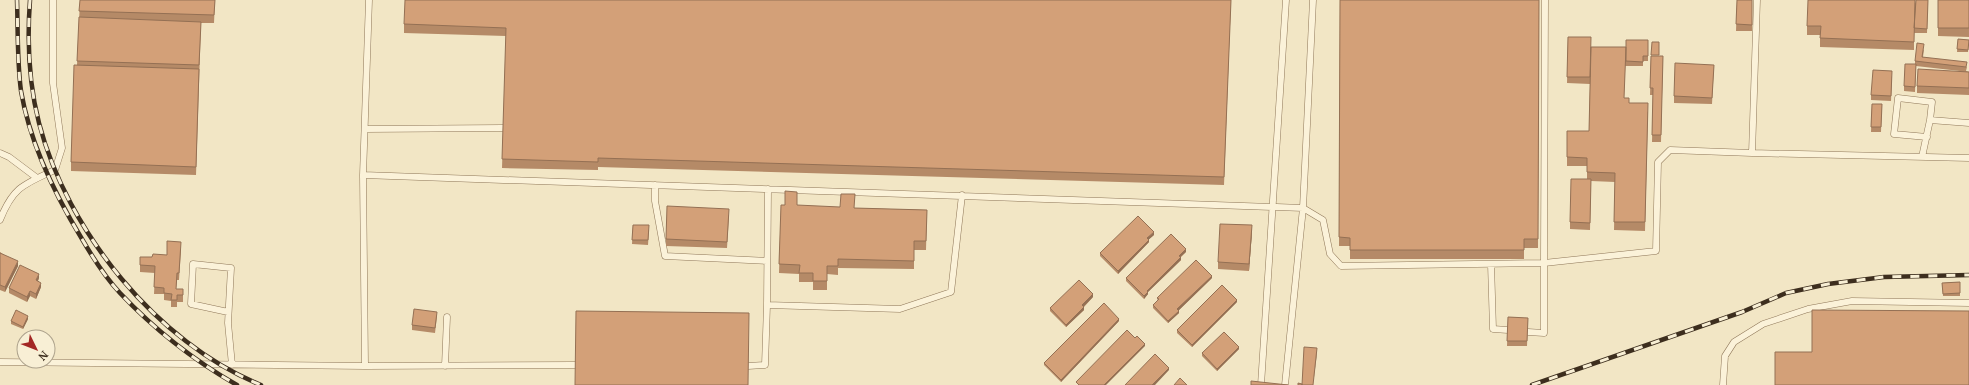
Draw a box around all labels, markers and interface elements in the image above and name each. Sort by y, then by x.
north arrow [16,329,56,369]
text: N [35,348,51,364]

